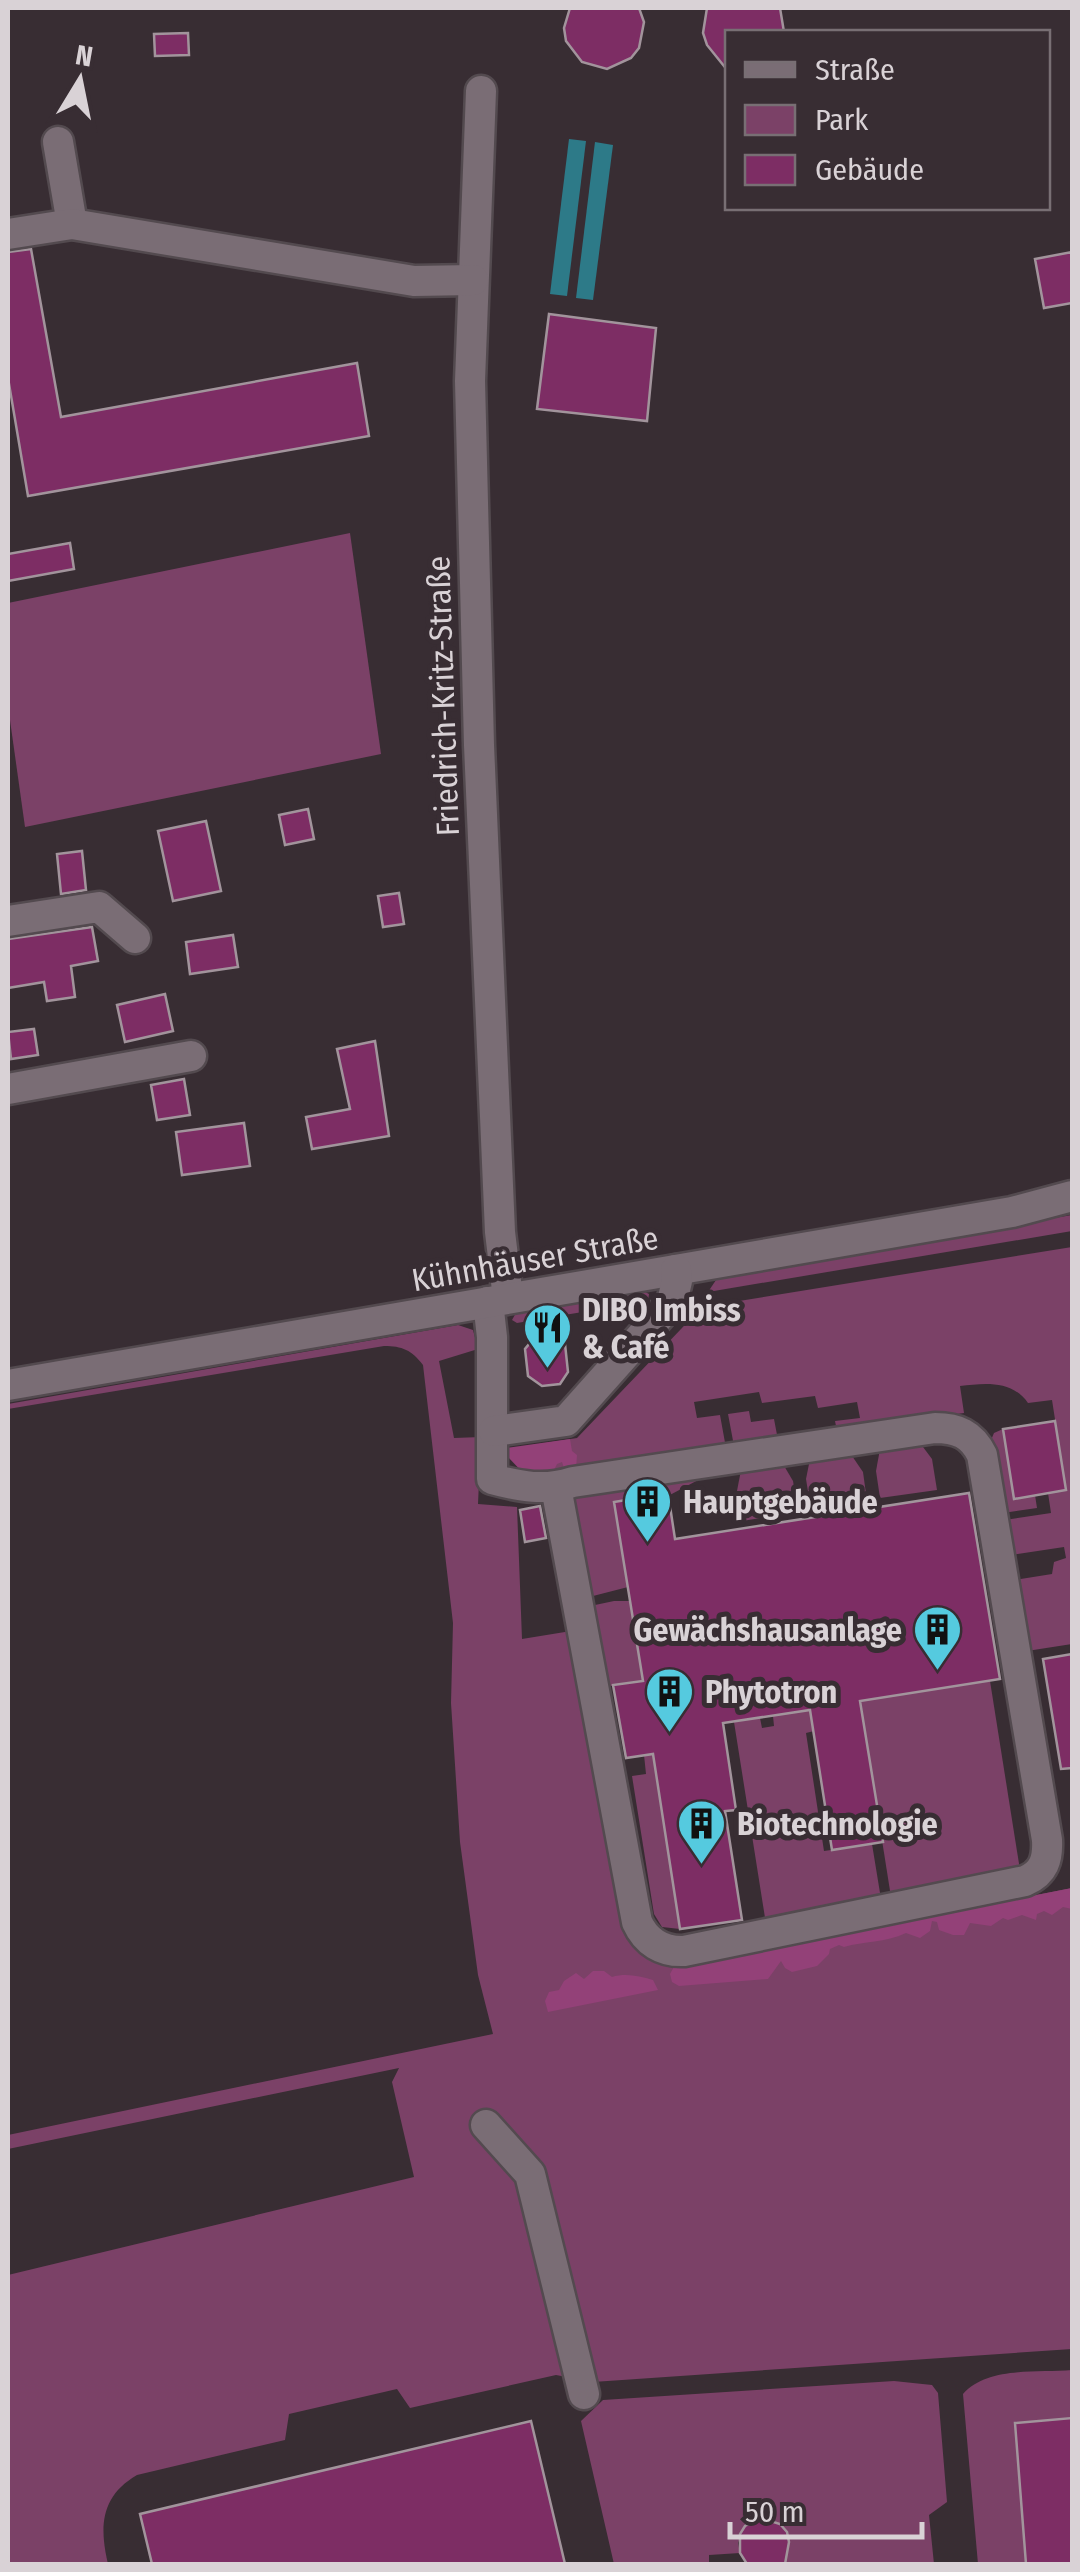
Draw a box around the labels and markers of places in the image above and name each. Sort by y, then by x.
place label: DIBO Imbiss & Café [582,1291,741,1366]
restaurant icon: DIBO Imbiss & Café [521,1302,573,1370]
building icon: Hauptgebäude [622,1476,674,1544]
place label: Hauptgebäude [683,1483,878,1521]
building icon: Gewächshausanlage [911,1604,963,1672]
place label: Gewächshausanlage [633,1611,902,1649]
building icon: Phytotron [644,1666,696,1734]
place label: Phytotron [705,1673,837,1711]
building icon: Biotechnologie [676,1798,728,1866]
place label: Biotechnologie [737,1805,938,1843]

